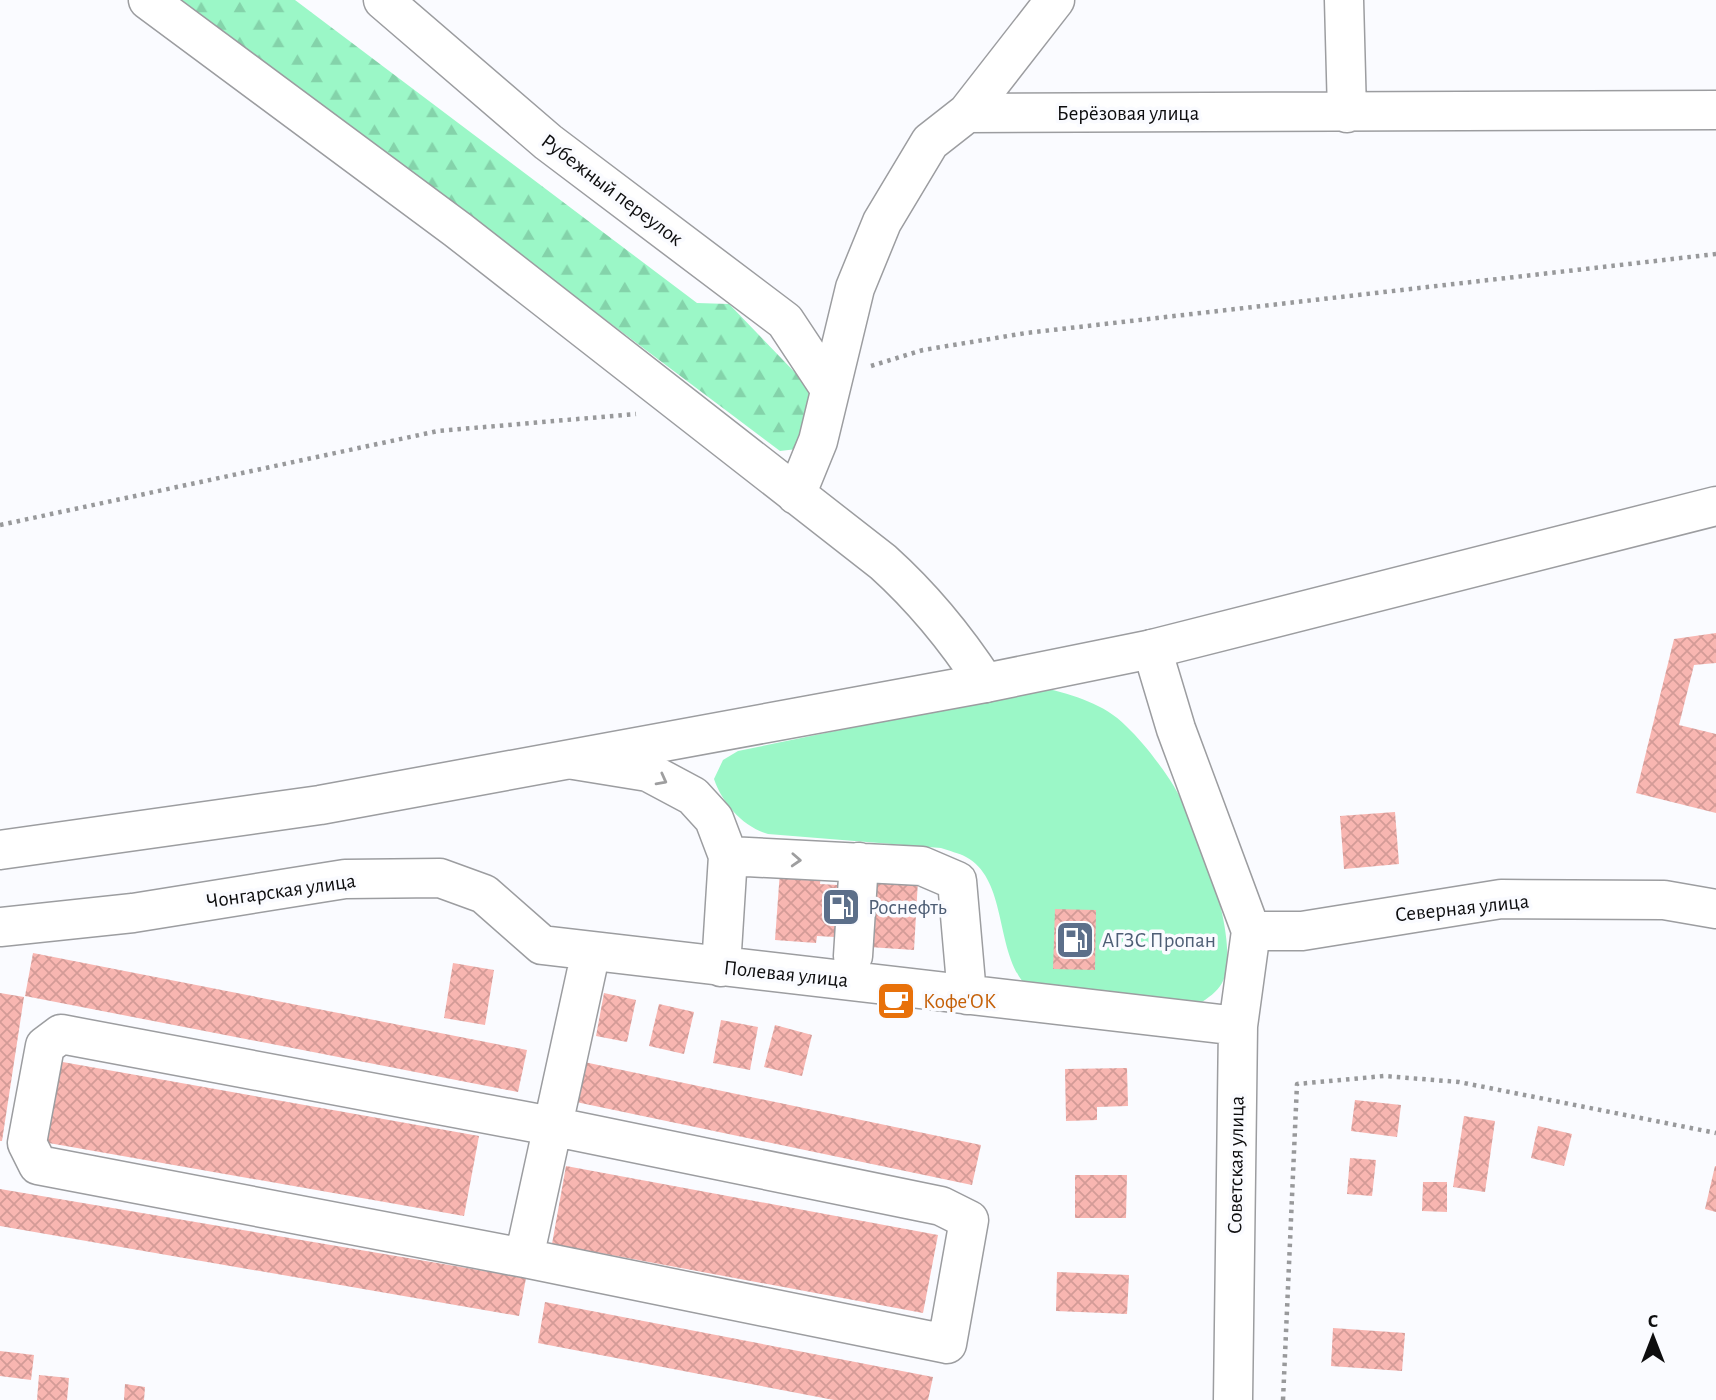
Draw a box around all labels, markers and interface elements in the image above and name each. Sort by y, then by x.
street label: Берёзовая улица [1057,103,1200,124]
street label: Рубежный переулок [537,130,687,250]
one-way arrow [655,772,667,785]
one-way arrow [791,852,802,867]
street label: Чонгарская улица [205,870,357,912]
fuel station icon: Роснефть [820,886,862,928]
street label: Северная улица [1394,890,1530,925]
place label: Роснефть [868,897,947,918]
fuel station icon: АГЗС Пропан [1054,919,1096,961]
place label: АГЗС Пропан [1102,930,1216,951]
street label: Полевая улица [723,957,850,991]
cafe icon: Кофе'ОК [875,980,917,1022]
place label: Кофе'ОК [923,991,996,1012]
street label: Советская улица [1224,1095,1248,1234]
north arrow [1618,1302,1688,1372]
text: С [1648,1312,1658,1331]

